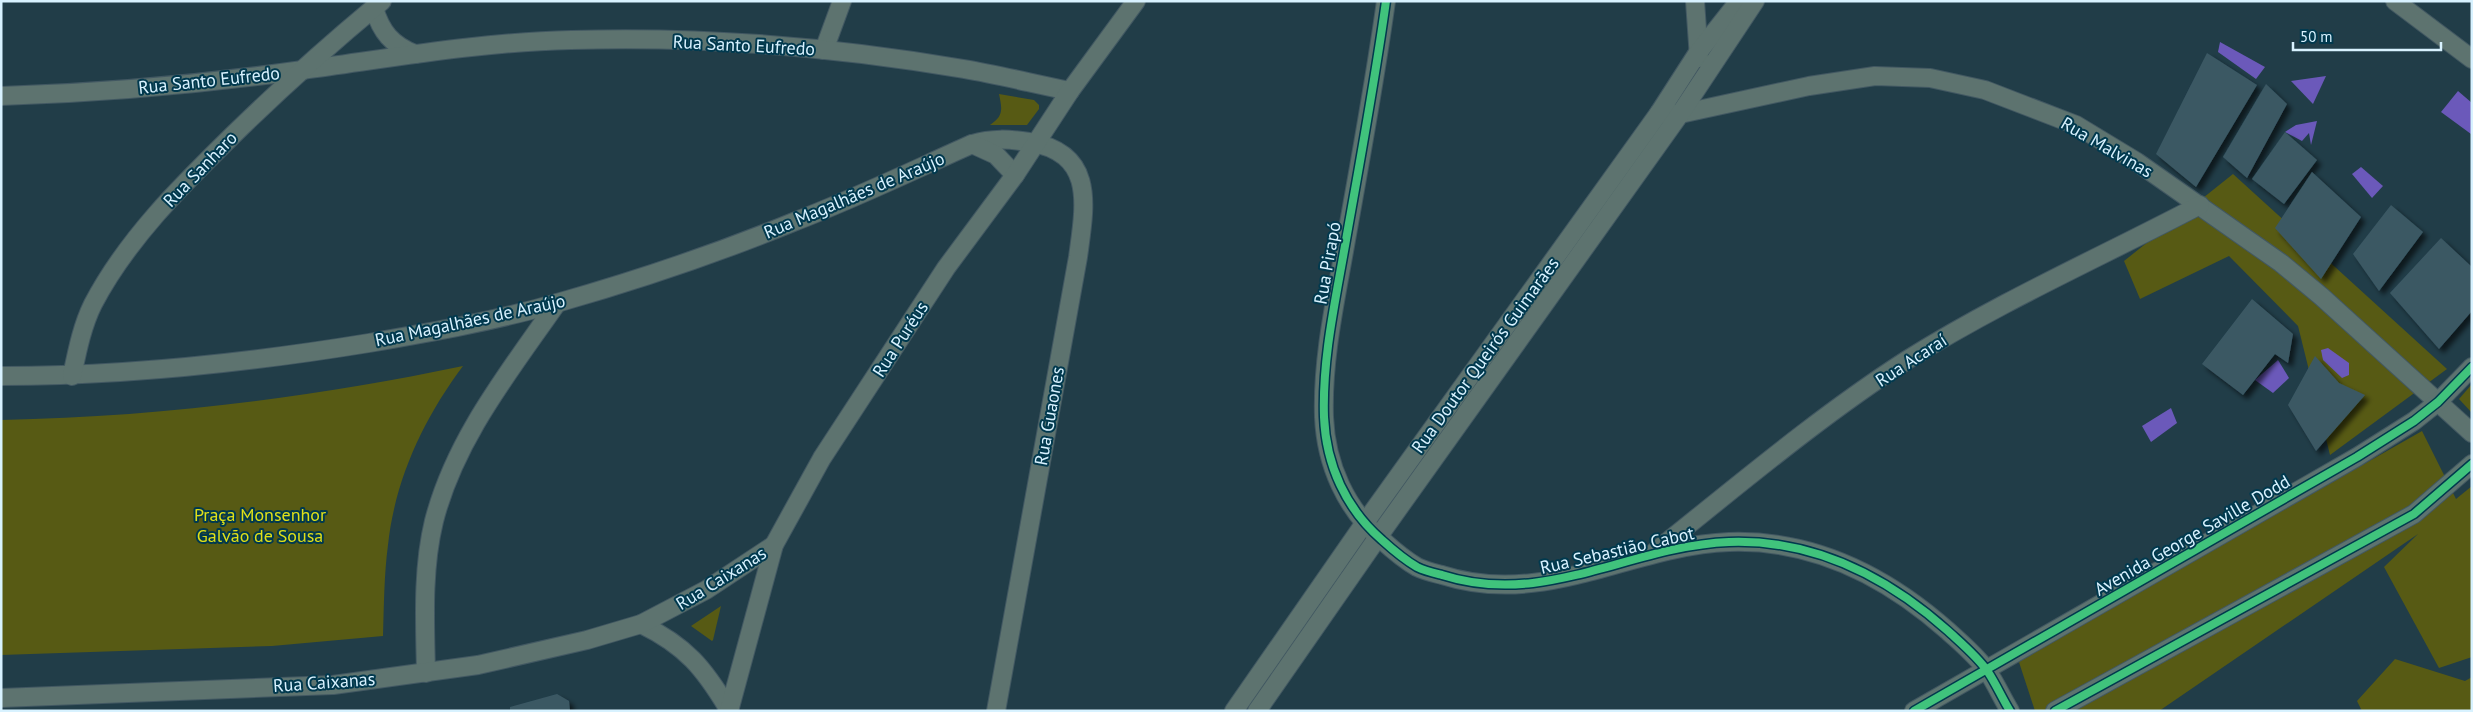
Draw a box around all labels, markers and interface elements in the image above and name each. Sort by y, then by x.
scale bar [2293,20,2440,52]
text: 50 m [2300,27,2333,46]
street label: Rua Santo Eufredo [672,30,816,60]
street label: Rua Santo Eufredo [137,61,281,99]
street label: Rua Malvinas [2057,111,2157,183]
street label: Rua Sanharo [158,126,242,212]
street label: Rua Magalhães de Araújo [760,146,948,244]
street label: Rua Pirapó [1308,220,1346,306]
street label: Rua Doutor Queirós Guimarães [1406,253,1564,457]
street label: Rua Magalhães de Araújo [373,289,567,351]
street label: Rua Puréus [867,297,933,381]
street label: Rua Acaraí [1871,328,1951,392]
street label: Rua Guaones [1029,365,1069,467]
street label: Avenida George Saville Dodd [2090,469,2294,601]
park label: Praça Monsenhor Galvão de Sousa [194,503,326,547]
street label: Rua Sebastião Cabot [1538,521,1696,579]
street label: Rua Caixanas [672,541,770,615]
street label: Rua Caixanas [272,667,376,697]

